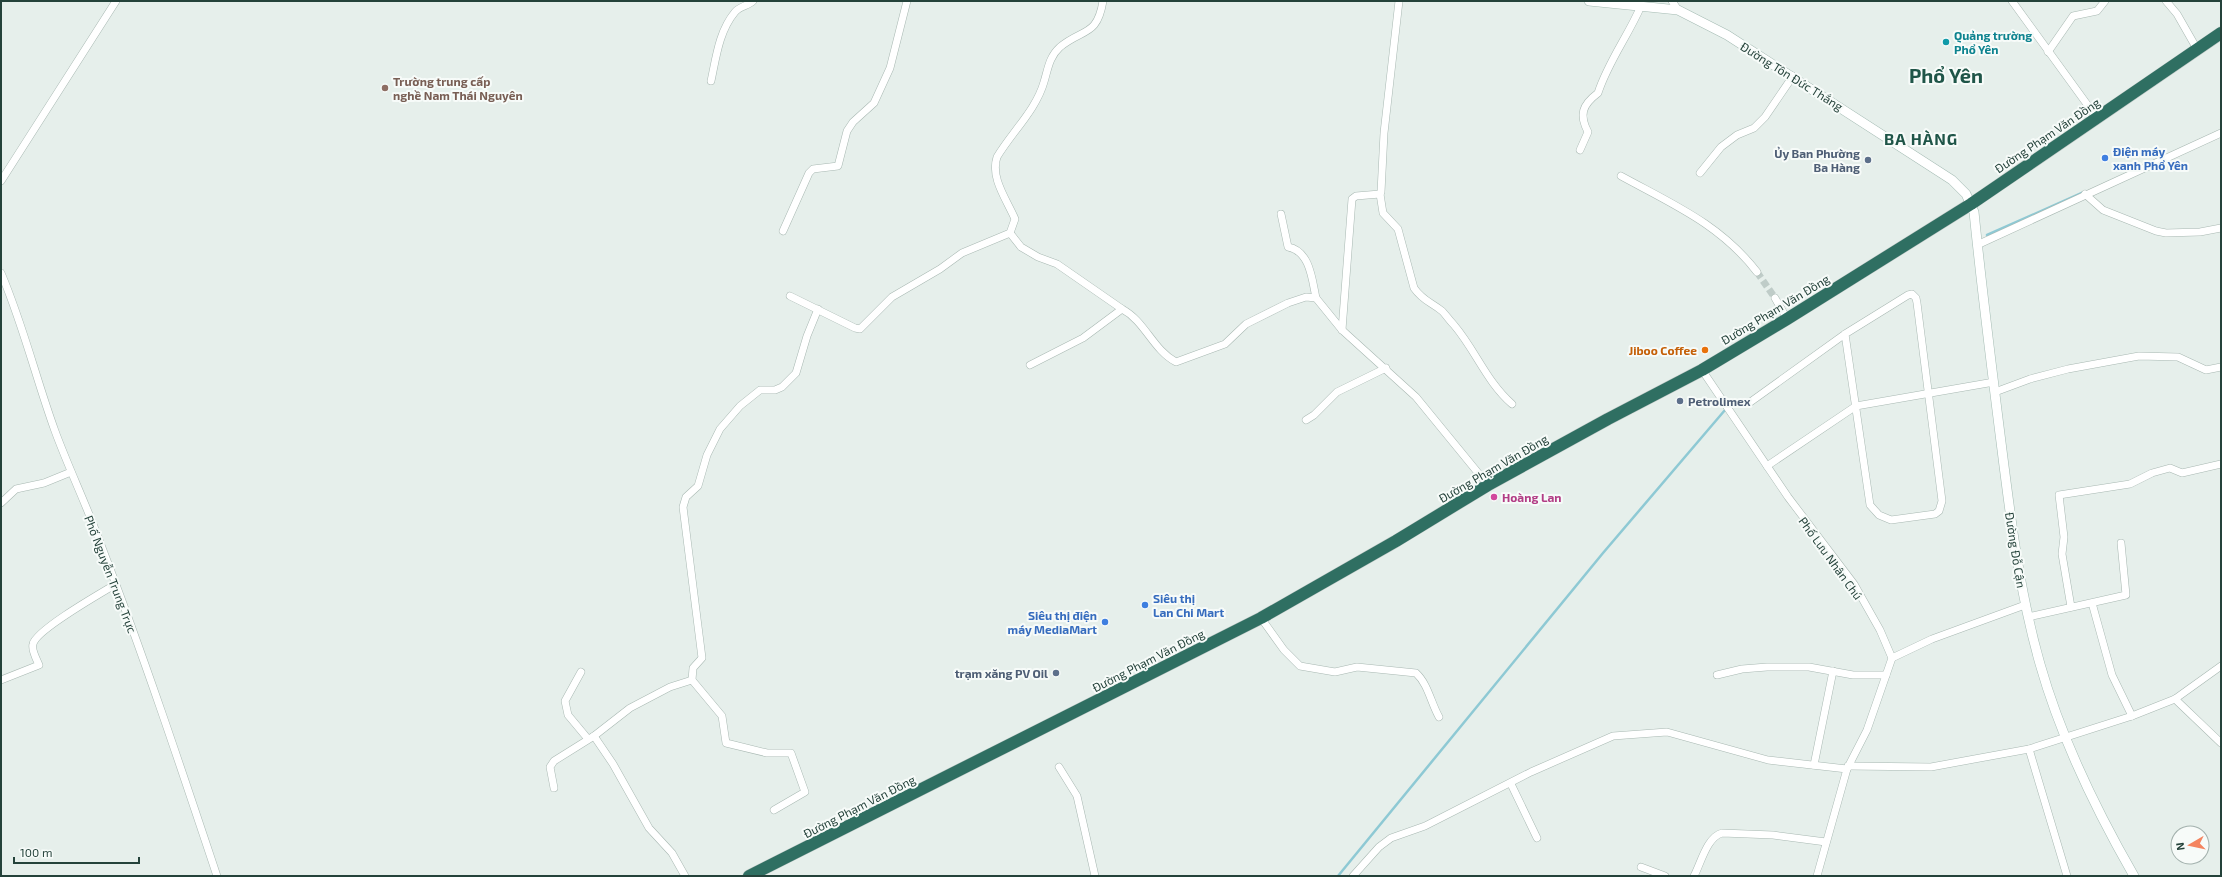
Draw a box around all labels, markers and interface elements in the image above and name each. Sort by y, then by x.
place label: Quảng trường Phổ Yên [1954,28,2032,56]
marker: Quảng trường Phổ Yên [1941,37,1951,47]
street label: Đường Tôn Đức Thắng [1738,39,1846,113]
district label: Phổ Yên [1909,63,1983,87]
place label: Trường trung cấp nghề Nam Thái Nguyên [393,74,523,103]
marker: Trường trung cấp nghề Nam Thái Nguyên [380,83,390,93]
street label: Đường Phạm Văn Đồng [1992,94,2103,176]
district label: BA HÀNG [1884,129,1958,148]
place label: Điện máy xanh Phổ Yên [2113,144,2188,172]
place label: Ủy Ban Phường Ba Hàng [1774,146,1860,174]
marker: Điện máy xanh Phổ Yên [2100,153,2110,163]
marker: Ủy Ban Phường Ba Hàng [1863,155,1873,165]
street label: Đường Phạm Văn Đồng [1718,271,1832,348]
place label: Jiboo Coffee [1629,343,1697,357]
marker: Jiboo Coffee [1700,345,1710,355]
place label: Petrolimex [1688,394,1751,408]
marker: Petrolimex [1675,396,1685,406]
street label: Đường Phạm Văn Đồng [1436,431,1551,506]
place label: Hoàng Lan [1502,490,1561,504]
marker: Hoàng Lan [1489,492,1499,502]
street label: Đường Đỗ Cận [2002,511,2029,589]
street label: Phố Nguyễn Trung Trực [81,513,140,635]
street label: Phố Lưu Nhân Chú [1796,514,1866,602]
place label: Siêu thị Lan Chi Mart [1153,591,1224,619]
marker: Siêu thị Lan Chi Mart [1140,600,1150,610]
place label: Siêu thị điện máy MediaMart [1008,608,1097,637]
marker: Siêu thị điện máy MediaMart [1100,617,1110,627]
street label: Đường Phạm Văn Đồng [1090,626,1207,695]
place label: trạm xăng PV Oil [955,666,1048,680]
marker: trạm xăng PV Oil [1051,668,1061,678]
street label: Đường Phạm Văn Đồng [801,772,918,841]
north arrow [2170,825,2210,865]
scale bar [14,839,139,865]
text: N [2173,842,2187,852]
text: 100 m [20,845,52,859]

